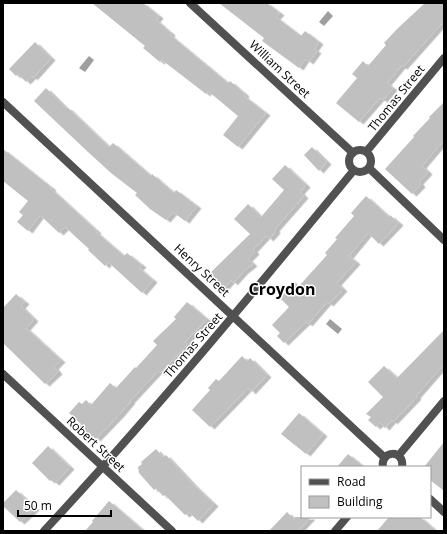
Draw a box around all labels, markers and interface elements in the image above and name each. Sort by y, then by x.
street label: William Street [246,36,314,102]
street label: Thomas Street [364,61,428,135]
street label: Henry Street [170,240,234,300]
district label: Croydon [248,278,316,300]
street label: Thomas Street [160,309,226,381]
street label: Robert Street [63,412,129,476]
legend [301,466,431,518]
text: Road [337,473,366,490]
scale bar [18,492,111,518]
text: Building [337,493,383,510]
text: 50 m [24,497,52,514]

